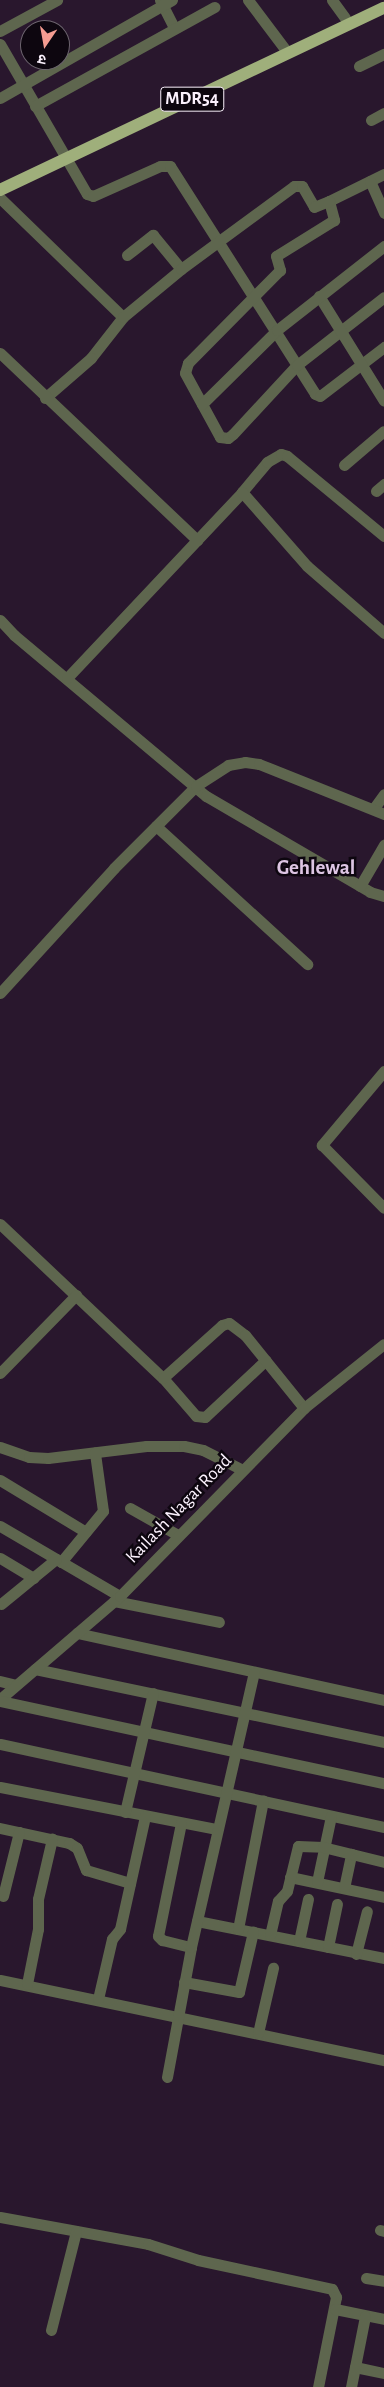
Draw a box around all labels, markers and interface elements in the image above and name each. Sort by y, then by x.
north arrow [20,20,70,70]
text: उ [37,51,48,66]
road number: MDR54 [160,84,224,115]
district label: Gehlewal [277,855,355,881]
street label: Kailash Nagar Road [121,1450,237,1568]

